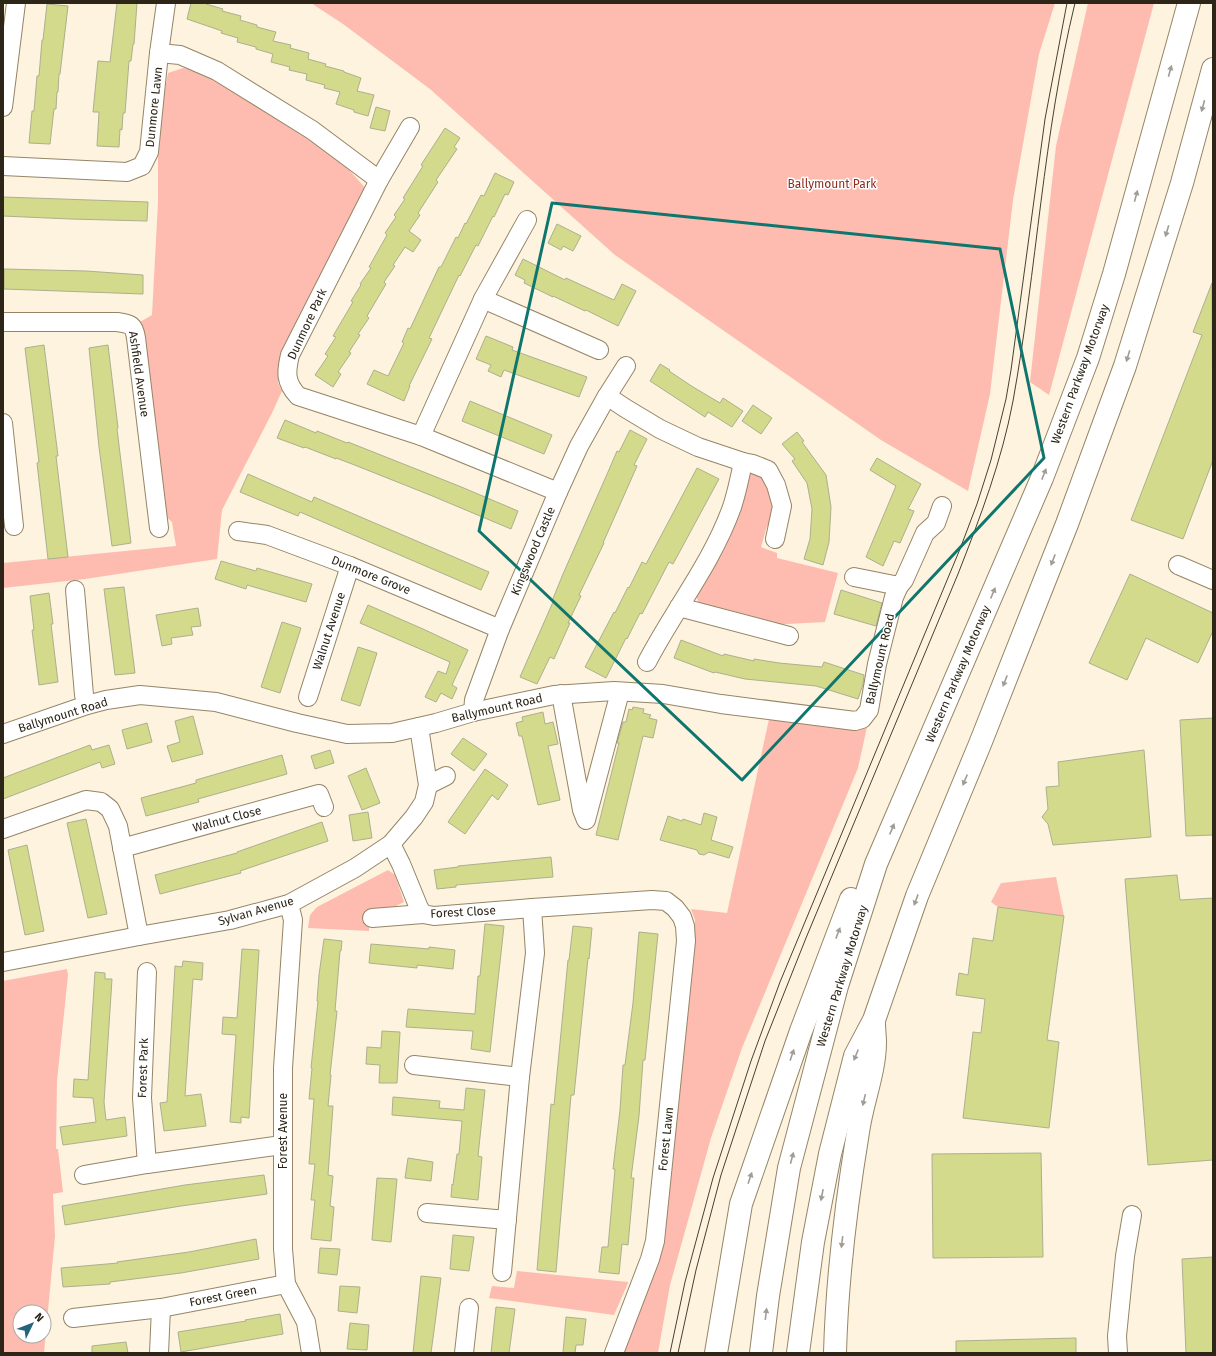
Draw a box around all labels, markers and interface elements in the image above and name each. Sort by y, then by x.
one-way arrow [1168,64,1174,77]
street label: Dunmore Lawn [143,66,165,148]
one-way arrow [1200,101,1206,113]
park label: Ballymount Park [788,177,877,191]
one-way arrow [1133,190,1139,202]
one-way arrow [1164,226,1170,238]
street label: Dunmore Park [284,286,330,362]
street label: Western Parkway Motorway [1048,302,1112,446]
street label: Ashfield Avenue [126,330,152,418]
one-way arrow [1125,350,1131,362]
one-way arrow [1041,467,1047,479]
street label: Kingswood Castle [508,505,558,597]
street label: Dunmore Grove [329,553,413,597]
one-way arrow [1049,555,1055,567]
one-way arrow [990,587,996,599]
street label: Walnut Avenue [310,590,348,672]
street label: Western Parkway Motorway [923,603,993,745]
street label: Ballymount Road [863,612,897,706]
one-way arrow [1002,676,1008,688]
street label: Ballymount Road [450,691,544,725]
street label: Ballymount Road [16,695,110,735]
one-way arrow [962,775,968,787]
street label: Walnut Close [191,803,263,835]
one-way arrow [889,823,895,834]
street label: Sylvan Avenue [217,894,295,928]
one-way arrow [913,895,919,907]
street label: Forest Close [430,903,496,921]
street label: Western Parkway Motorway [814,903,870,1049]
one-way arrow [835,926,841,938]
street label: Forest Park [135,1037,151,1098]
one-way arrow [789,1048,795,1060]
one-way arrow [853,1050,859,1062]
street label: Forest Avenue [276,1093,290,1169]
one-way arrow [861,1094,867,1106]
street label: Forest Lawn [656,1106,676,1172]
one-way arrow [789,1152,795,1165]
one-way arrow [747,1171,753,1183]
one-way arrow [819,1189,825,1201]
one-way arrow [839,1236,846,1249]
street label: Forest Green [188,1283,258,1309]
north arrow [12,1304,52,1344]
one-way arrow [763,1308,769,1320]
text: N [32,1310,46,1325]

